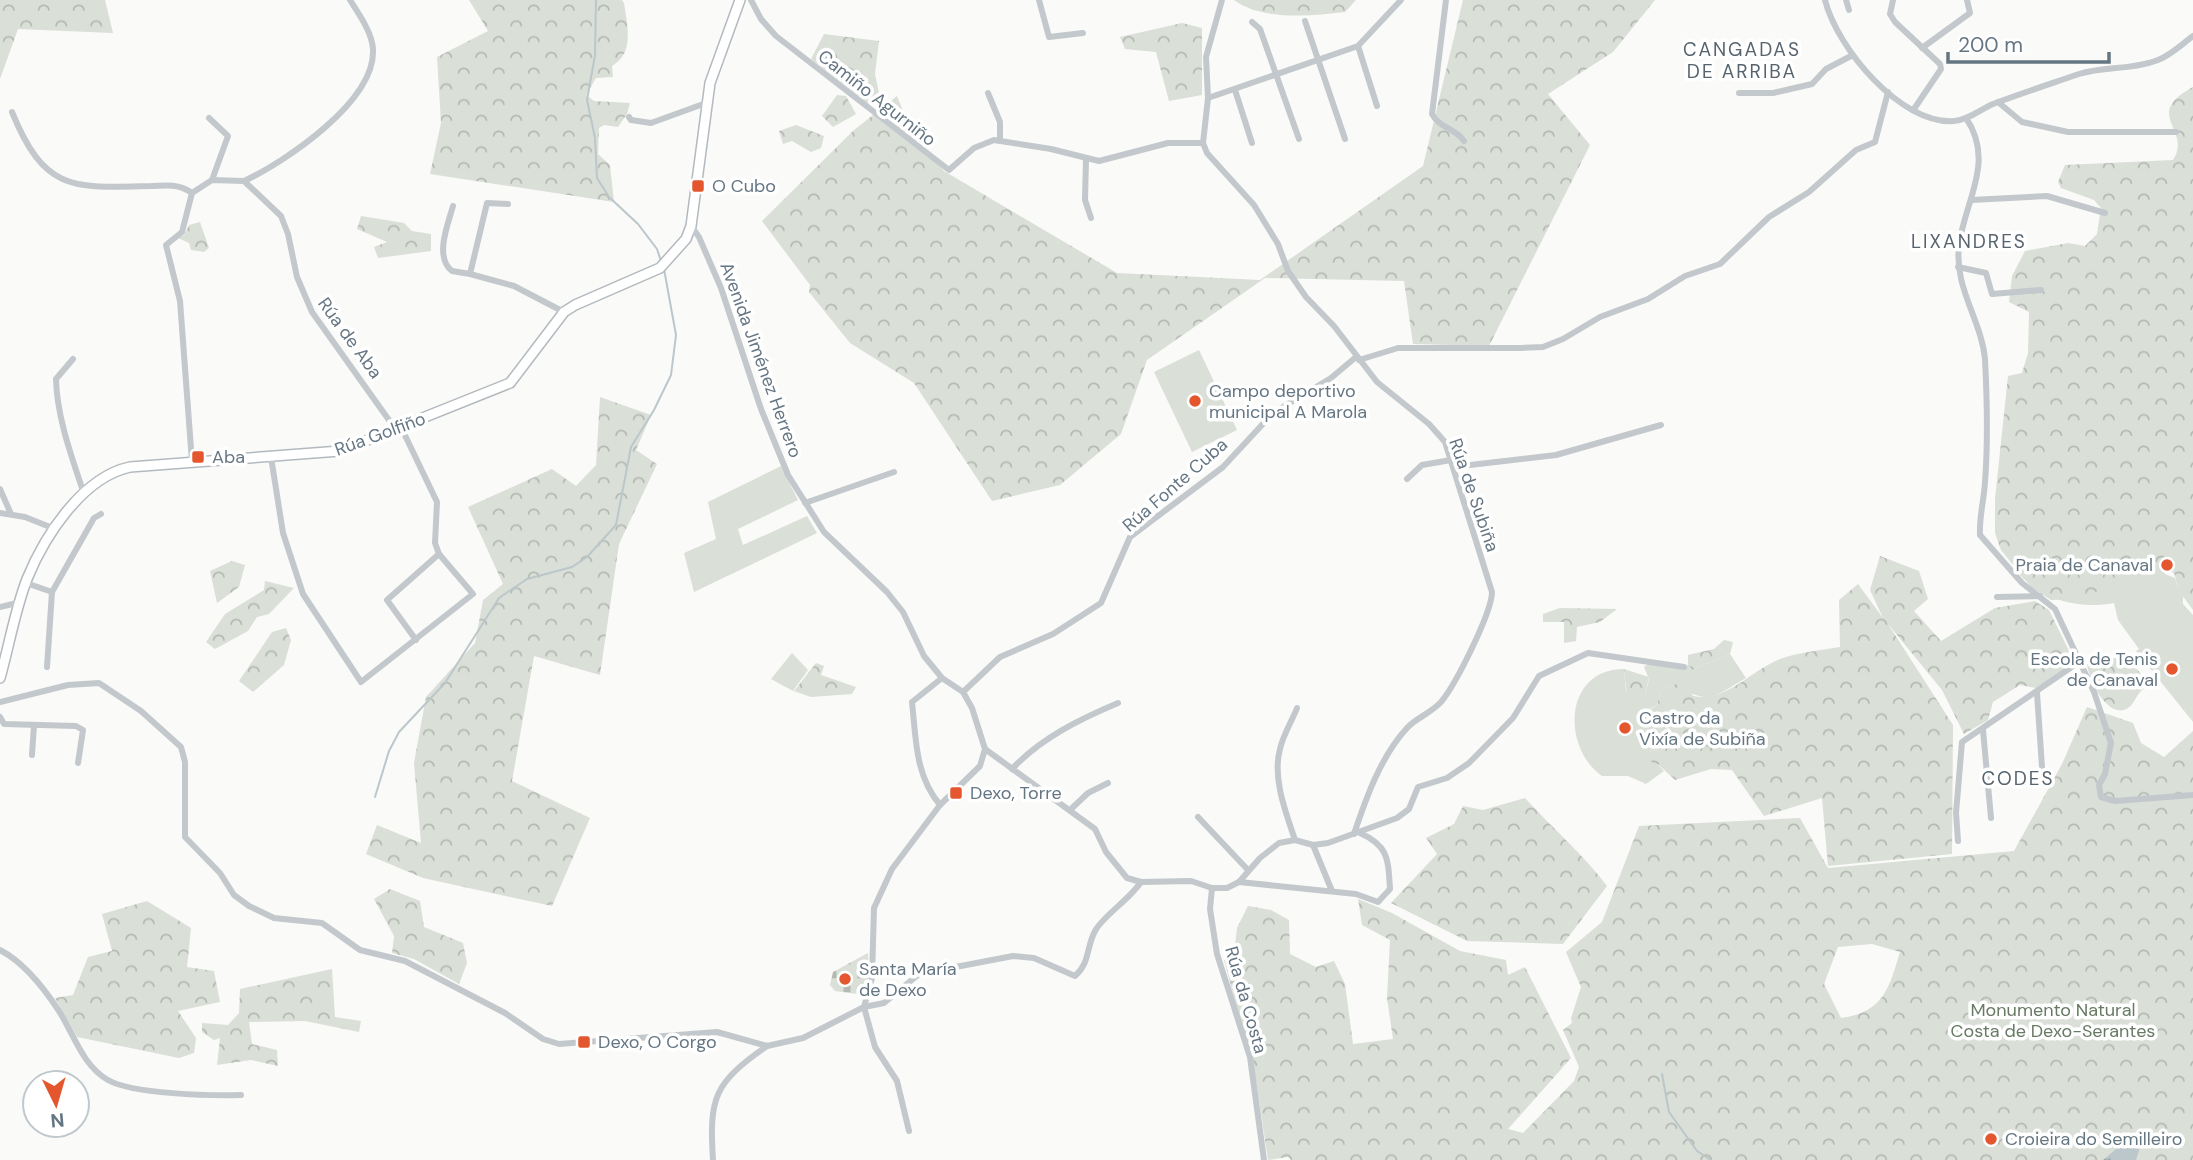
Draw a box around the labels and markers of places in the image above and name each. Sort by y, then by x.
place label: O Cubo [712,174,776,198]
marker: O Cubo [690,178,706,194]
place label: Campo deportivo municipal A Marola [1209,379,1367,424]
marker: Campo deportivo municipal A Marola [1187,393,1203,409]
place label: Aba [212,445,245,469]
marker: Aba [190,449,206,465]
place label: Praia de Canaval [2016,553,2153,577]
marker: Praia de Canaval [2159,557,2175,573]
place label: Escola de Tenis de Canaval [2031,647,2158,692]
marker: Escola de Tenis de Canaval [2164,661,2180,677]
place label: Castro da Vixía de Subiña [1639,706,1766,751]
marker: Castro da Vixía de Subiña [1617,720,1633,736]
place label: Dexo, Torre [970,781,1062,805]
marker: Dexo, Torre [948,785,964,801]
place label: Santa María de Dexo [859,957,957,1002]
marker: Santa María de Dexo [837,971,853,987]
place label: Dexo, O Corgo [598,1030,717,1054]
marker: Dexo, O Corgo [576,1034,592,1050]
place label: Croieira do Semilleiro [2005,1127,2182,1151]
marker: Croieira do Semilleiro [1983,1131,1999,1147]

